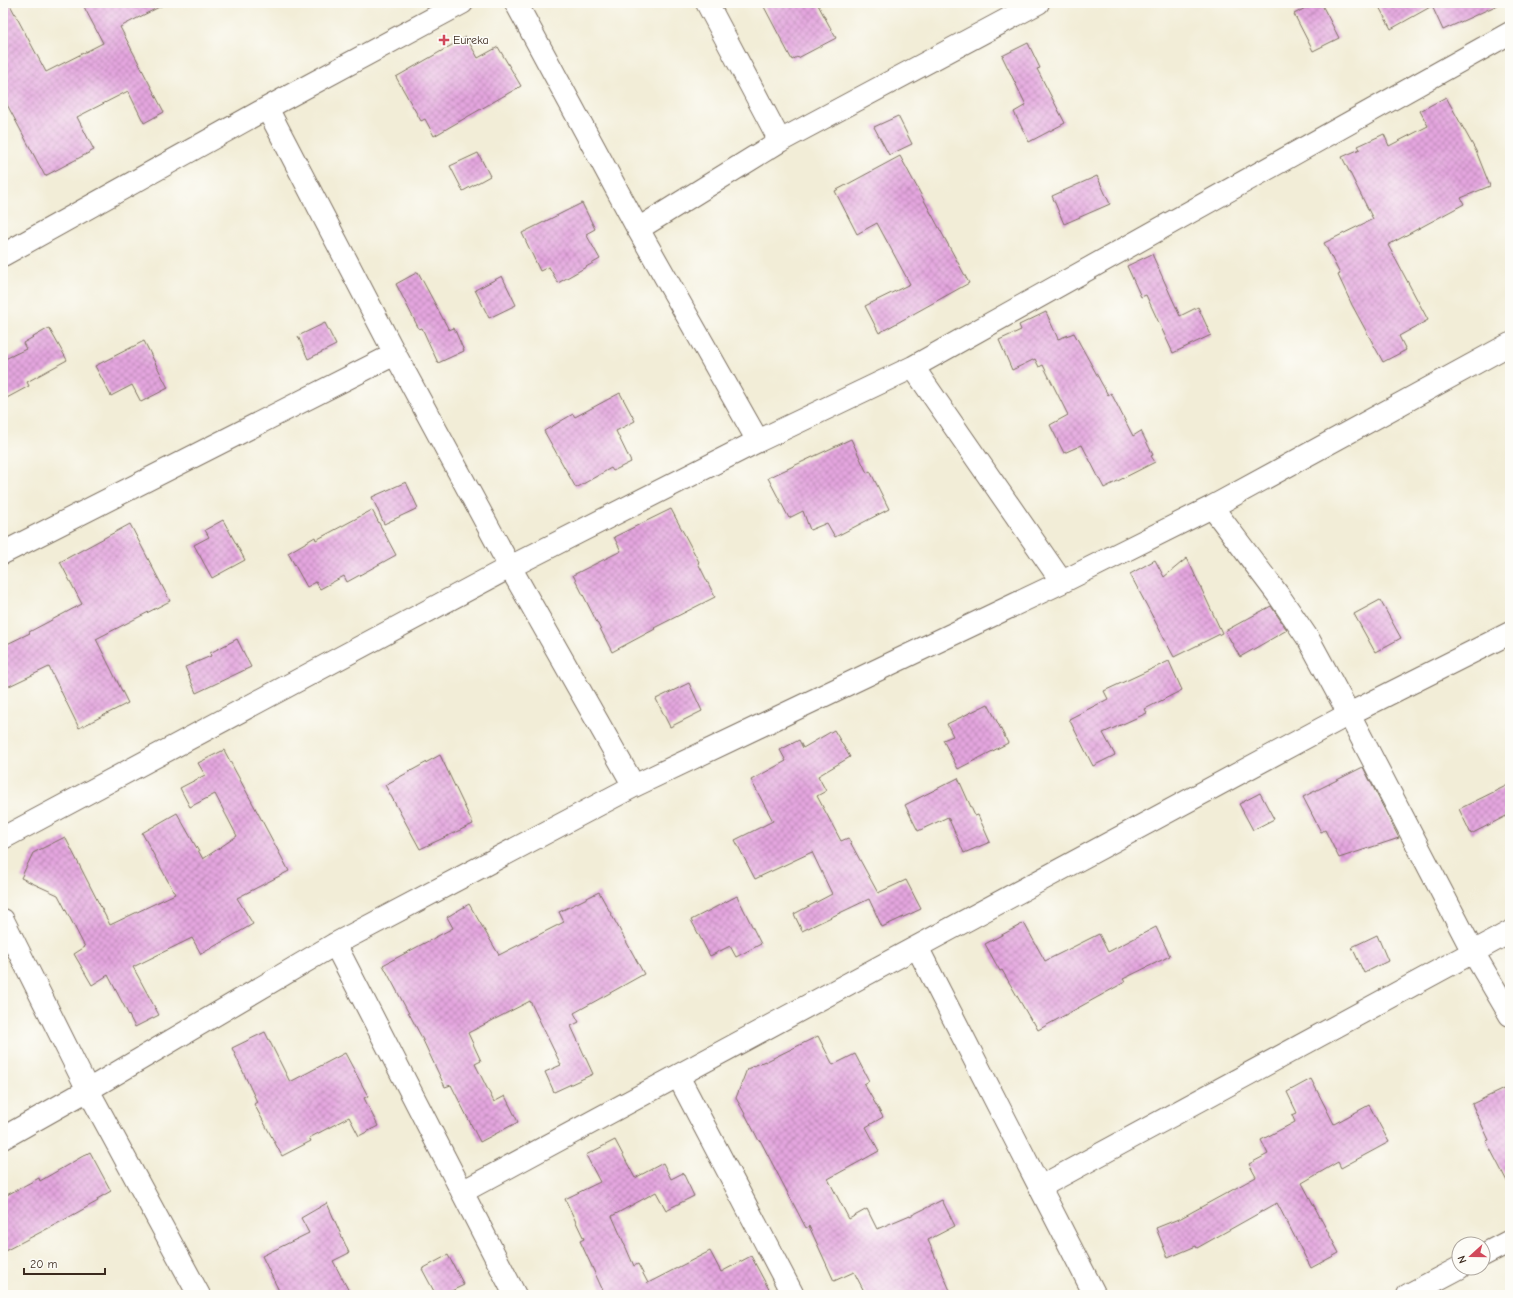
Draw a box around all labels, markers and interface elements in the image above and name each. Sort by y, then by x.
place label: Eureka [453,33,489,47]
marker: Eureka [438,34,450,46]
north arrow [1451,1236,1491,1276]
scale bar [24,1250,105,1276]
text: N [1455,1254,1469,1265]
text: 20 m [30,1257,58,1271]

